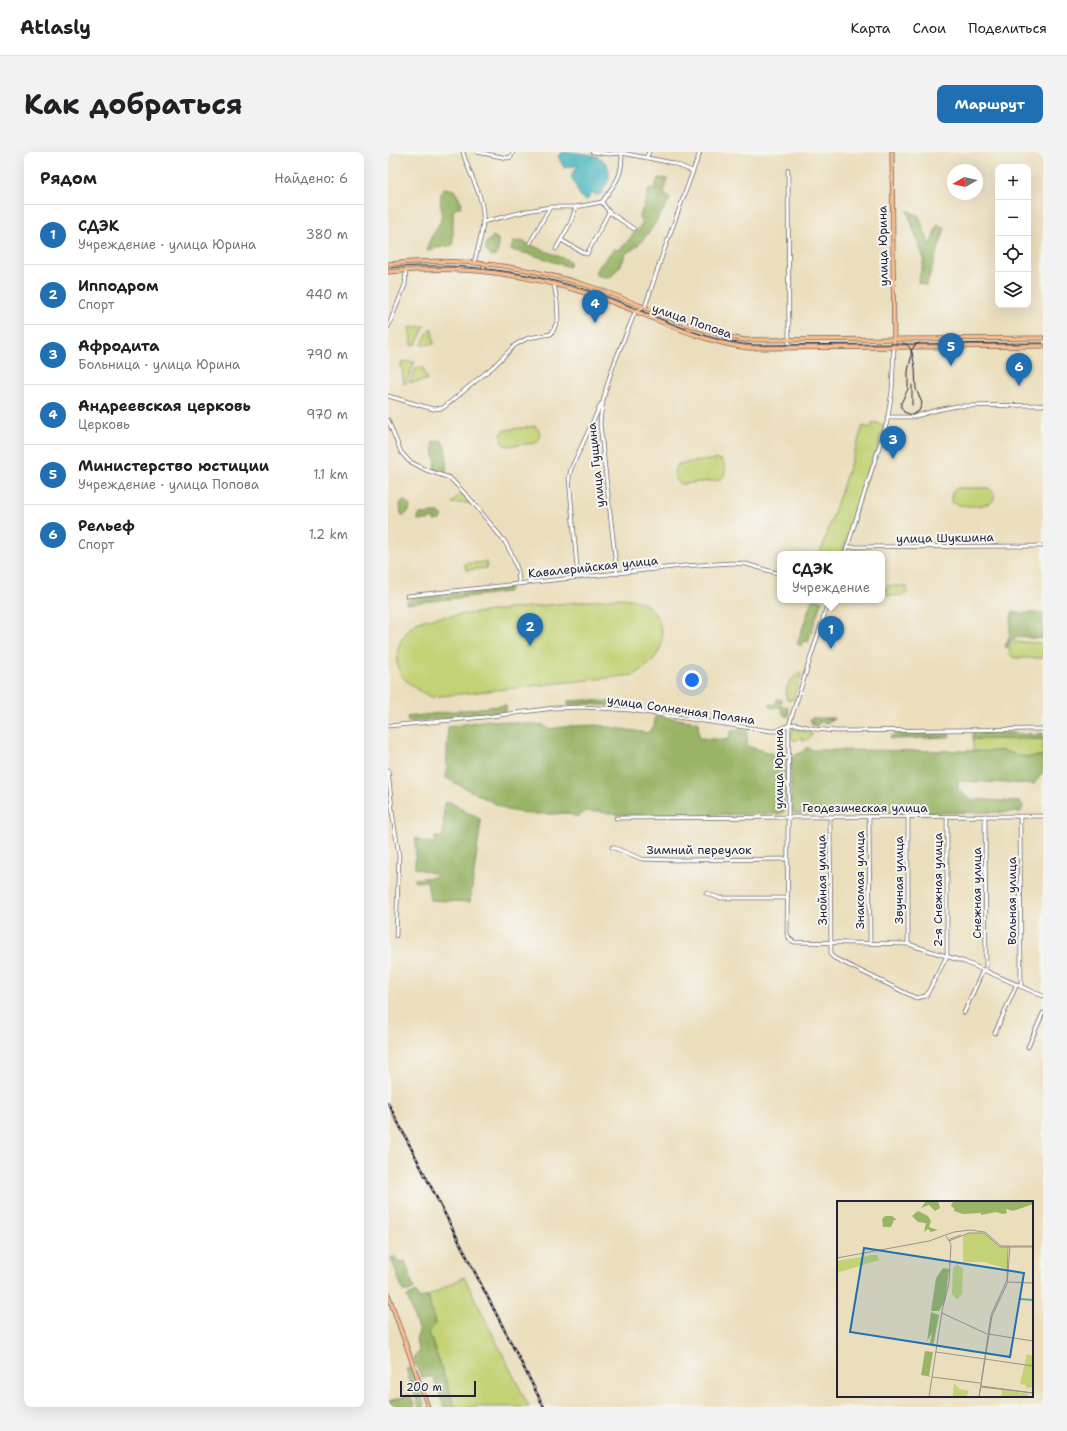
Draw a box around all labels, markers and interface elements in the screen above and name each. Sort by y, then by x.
text: Atlasly [20,15,91,40]
text: Карта [850,19,891,37]
text: Слои [913,19,946,37]
text: Поделиться [968,19,1047,37]
text: Как добраться [24,85,243,123]
button: Маршрут [937,85,1043,123]
north arrow [947,164,983,200]
map controls [995,164,1031,308]
button: + [995,164,1031,200]
text: Рядом [40,167,97,189]
text: Найдено: 6 [274,170,348,187]
button: − [995,200,1031,236]
street label: улица Юрина [874,205,892,286]
text: СДЭК [78,216,119,236]
text: 1 [50,226,56,243]
text: 380 m [306,226,348,243]
text: Учреждение · улица Юрина [78,236,256,253]
button: locate [995,236,1031,272]
button: layers [995,272,1031,308]
text: Ипподром [78,276,159,296]
text: 2 [48,286,58,303]
text: 440 m [306,286,348,303]
pin: 4 [582,290,608,323]
text: Спорт [78,296,114,313]
street label: улица Попова [650,300,735,342]
pin: 5 [938,333,964,366]
text: Афродита [78,336,159,356]
text: 3 [48,346,58,363]
text: 790 m [306,346,348,363]
pin: 6 [1006,353,1032,386]
text: Больница · улица Юрина [78,356,240,373]
text: Андреевская церковь [78,396,251,416]
text: 4 [48,406,58,423]
text: 970 m [306,406,348,423]
text: Церковь [78,416,130,433]
street label: улица Гущина [584,421,608,508]
pin: 3 [880,426,906,459]
text: Министерство юстиции [78,456,269,476]
text: 5 [49,466,57,483]
text: 1.1 km [313,466,348,483]
text: Учреждение · улица Попова [78,476,259,493]
text: Рельеф [78,516,135,536]
text: 6 [48,526,58,543]
text: 1.2 km [309,526,348,543]
street label: улица Шукшина [896,529,995,547]
text: Спорт [78,536,114,553]
popup [777,551,885,603]
street label: Кавалерийская улица [527,552,659,582]
text: СДЭК [792,559,833,579]
text: Учреждение [792,579,870,596]
pin: 2 [517,613,543,646]
pin: 1 [818,616,844,649]
your location [682,670,702,690]
street label: улица Солнечная Поляна [606,692,757,728]
street label: улица Юрина [771,728,787,809]
street label: Геодезическая улица [802,800,928,816]
street label: Знакомая улица [852,830,868,929]
street label: 2-я Снежная улица [930,832,946,947]
street label: Знойная улица [813,834,831,925]
street label: Звучная улица [891,835,907,924]
street label: Зимний переулок [646,842,752,858]
street label: Снежная улица [969,847,985,939]
street label: Вольная улица [1004,856,1020,945]
inset map [837,1201,1033,1397]
scale bar [400,1379,476,1398]
text: 200 m [406,1380,442,1395]

